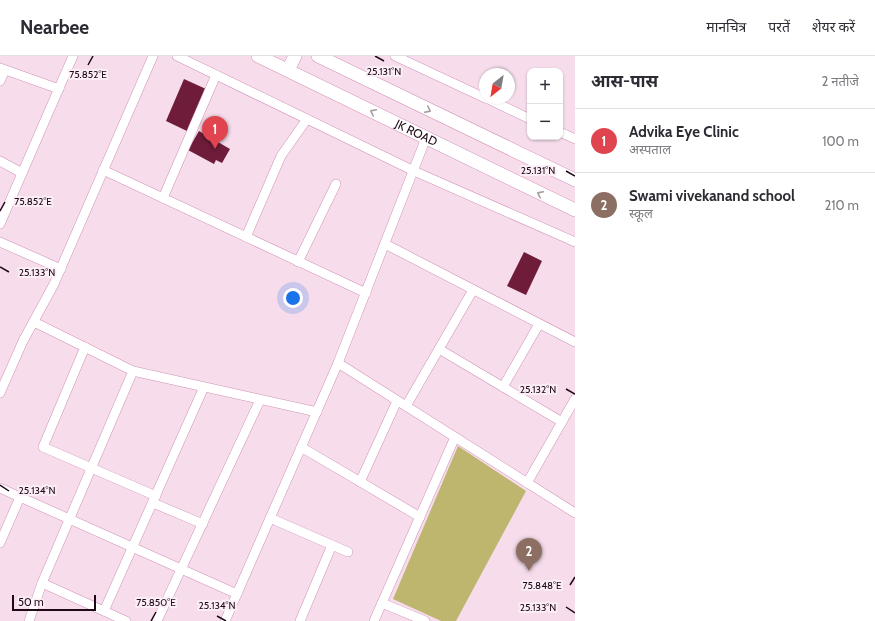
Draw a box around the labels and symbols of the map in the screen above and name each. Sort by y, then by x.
text: 25.131°N [367,65,401,78]
text: 75.852°E [69,68,107,81]
north arrow [479,68,515,104]
one-way arrow [424,105,432,113]
one-way arrow [369,109,377,117]
street label: JK ROAD [392,115,440,149]
pin: 1 [202,116,228,149]
text: 25.131°N [521,164,555,177]
one-way arrow [537,191,544,199]
text: 75.852°E [14,195,52,208]
text: 25.133°N [19,266,55,279]
your location [283,288,303,308]
text: 25.132°N [520,383,556,396]
text: 25.134°N [19,484,55,497]
pin: 2 [516,538,542,571]
text: 75.848°E [523,579,562,592]
scale bar [12,593,96,612]
text: 75.850°E [136,596,176,609]
text: 25.134°N [199,599,235,612]
text: 25.133°N [520,601,556,614]

